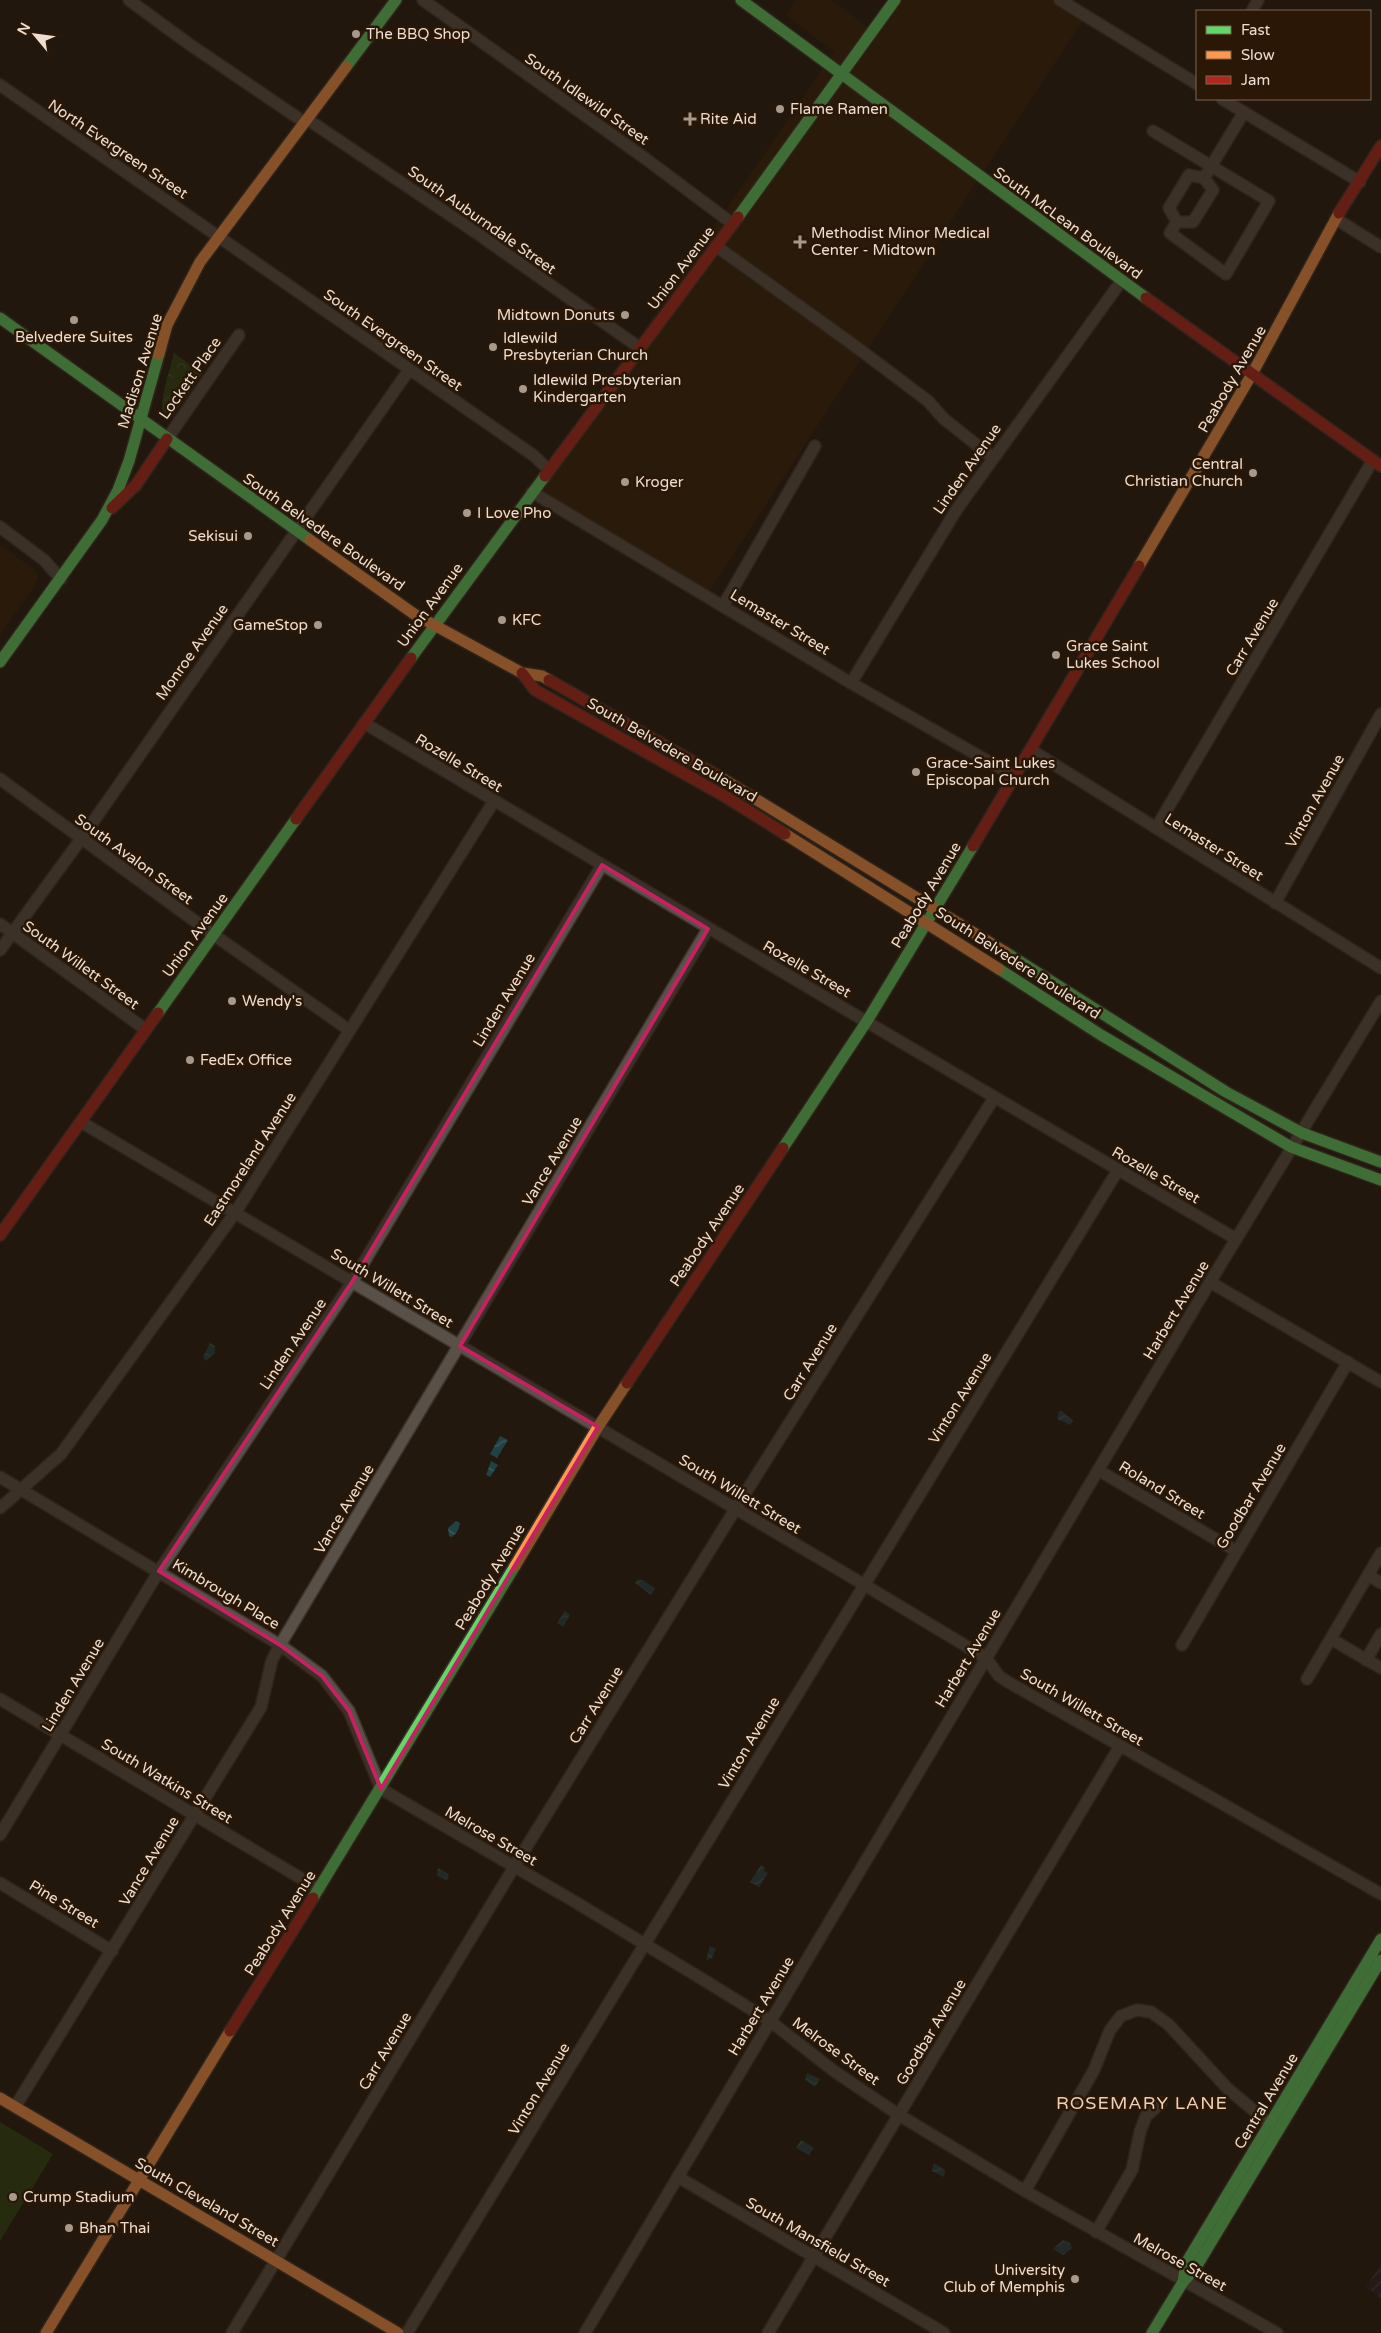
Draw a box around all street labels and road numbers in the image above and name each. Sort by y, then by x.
street label: South Idlewild Street [521,49,653,149]
street label: North Evergreen Street [45,96,191,203]
street label: South Auburndale Street [404,162,560,278]
street label: South McLean Boulevard [990,163,1146,283]
street label: Union Avenue [644,223,718,313]
street label: South Evergreen Street [320,285,466,395]
street label: Madison Avenue [114,311,166,431]
street label: Peabody Avenue [1194,322,1270,436]
street label: Lockett Place [155,333,225,423]
street label: Linden Avenue [929,420,1005,518]
street label: South Belvedere Boulevard [240,469,408,595]
street label: Union Avenue [393,559,467,651]
street label: Lemaster Street [727,585,833,659]
street label: Carr Avenue [1222,595,1282,679]
street label: Monroe Avenue [152,600,232,704]
street label: South Belvedere Boulevard [584,694,760,806]
street label: Rozelle Street [412,730,506,796]
street label: Vinton Avenue [1282,751,1348,851]
street label: Lemaster Street [1161,809,1267,885]
street label: South Avalon Street [71,810,197,908]
street label: Peabody Avenue [887,839,965,951]
street label: Union Avenue [158,889,232,981]
street label: South Belvedere Boulevard [932,903,1104,1023]
street label: South Willett Street [19,917,143,1013]
street label: Rozelle Street [760,937,854,1002]
street label: Linden Avenue [469,950,539,1050]
street label: Eastmoreland Avenue [200,1089,300,1229]
street label: Vance Avenue [518,1113,586,1209]
street label: Rozelle Street [1109,1143,1203,1208]
street label: Peabody Avenue [666,1180,748,1290]
street label: South Willett Street [328,1244,457,1332]
street label: Harbert Avenue [1139,1257,1213,1363]
street label: Linden Avenue [256,1295,330,1393]
street label: Carr Avenue [779,1320,841,1404]
street label: Vinton Avenue [925,1349,995,1447]
street label: Goodbar Avenue [1212,1440,1290,1552]
street label: South Willett Street [676,1450,805,1538]
street label: Roland Street [1116,1457,1209,1523]
street label: Vance Avenue [310,1461,378,1557]
street label: Peabody Avenue [451,1521,529,1633]
street label: Kimbrough Place [169,1555,283,1633]
street label: Harbert Avenue [931,1605,1005,1711]
street label: Linden Avenue [38,1635,108,1735]
street label: Carr Avenue [565,1663,627,1747]
street label: South Willett Street [1017,1664,1147,1750]
street label: Vinton Avenue [714,1694,784,1792]
street label: South Watkins Street [98,1735,236,1827]
street label: Melrose Street [442,1802,541,1870]
street label: Vance Avenue [115,1813,183,1909]
street label: Peabody Avenue [240,1867,320,1979]
street label: Pine Street [26,1876,102,1932]
street label: Harbert Avenue [724,1953,798,2059]
street label: Goodbar Avenue [892,1976,970,2088]
street label: Carr Avenue [355,2009,415,2093]
street label: Melrose Street [789,2013,883,2089]
street label: Vinton Avenue [504,2040,574,2138]
street label: Central Avenue [1230,2050,1302,2152]
street label: South Cleveland Street [132,2154,282,2251]
street label: South Mansfield Street [743,2193,894,2291]
street label: Melrose Street [1130,2229,1230,2295]

